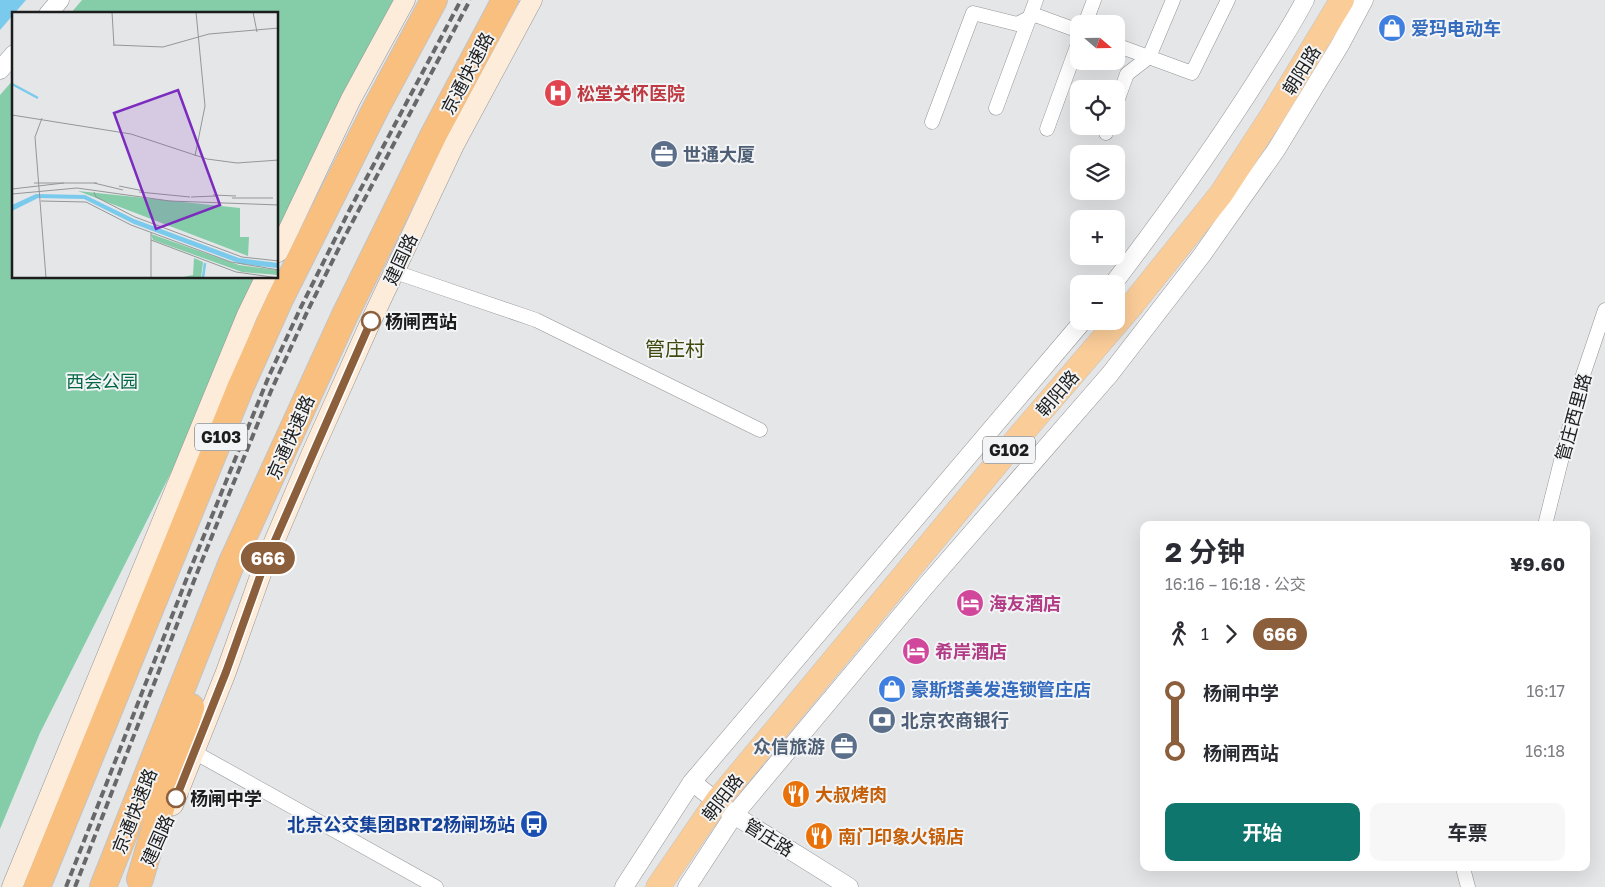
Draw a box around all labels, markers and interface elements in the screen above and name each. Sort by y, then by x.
inset map [12,12,279,279]
shop icon: 爱玛电动车 [1377,13,1407,43]
north arrow [1070,15,1125,70]
map controls [1070,15,1125,330]
place label: 爱玛电动车 [1411,17,1501,39]
street label: 京通快速路 [436,28,498,118]
street label: 朝阳路 [1277,41,1325,99]
hospital icon: 松堂关怀医院 [543,78,573,108]
button: locate [1070,80,1125,135]
place label: 松堂关怀医院 [577,82,685,104]
office icon: 世通大厦 [649,139,679,169]
place label: 世通大厦 [683,143,755,165]
button: layers [1070,145,1125,200]
button: + [1070,210,1125,265]
street label: 建国路 [379,230,421,288]
button: − [1070,275,1125,330]
place label: 杨闸西站 [385,310,457,332]
marker: 杨闸西站 [361,311,381,331]
district label: 管庄村 [645,336,705,360]
street label: 朝阳路 [1031,365,1083,421]
park label: 西会公园 [66,370,138,392]
street label: 管庄西里路 [1551,371,1595,463]
street label: 京通快速路 [262,391,318,483]
road number: G103 [195,424,247,451]
road number: G102 [983,436,1035,464]
text: 2 分钟 [1165,535,1245,568]
line badge: 666 [239,542,297,574]
text: 666 [251,547,285,569]
text: ¥9.60 [1510,552,1565,575]
text: 16:16 – 16:18 · 公交 [1165,574,1306,594]
hotel icon: 海友酒店 [955,588,985,618]
place label: 海友酒店 [989,592,1061,614]
icon: walk [1165,620,1193,648]
icon: forward [1217,620,1245,648]
text: 666 [1263,623,1297,645]
text: 1 [1201,624,1209,644]
hotel icon: 希岸酒店 [901,636,931,666]
place label: 希岸酒店 [935,640,1007,662]
shop icon: 豪斯塔美发连锁管庄店 [877,674,907,704]
place label: 豪斯塔美发连锁管庄店 [911,678,1091,700]
text: 杨闸中学 [1203,681,1279,704]
text: 16:17 [1527,681,1565,701]
bank icon: 北京农商银行 [867,705,897,735]
place label: 北京农商银行 [901,709,1009,731]
office icon: 众信旅游 [829,731,859,761]
place label: 众信旅游 [753,735,825,757]
text: 杨闸西站 [1203,741,1279,764]
text: 16:18 [1525,741,1565,761]
street label: 京通快速路 [107,765,161,857]
street label: 朝阳路 [697,769,747,825]
restaurant icon: 大叔烤肉 [781,779,811,809]
place label: 大叔烤肉 [815,783,887,805]
place label: 杨闸中学 [190,787,262,809]
marker: 杨闸中学 [166,788,186,808]
button: 开始 [1165,803,1360,861]
button: 车票 [1370,803,1565,861]
bus stop icon: 北京公交集团BRT2杨闸场站 [519,809,549,839]
street label: 建国路 [136,811,178,869]
place label: 北京公交集团BRT2杨闸场站 [287,813,515,835]
street label: 管庄路 [740,813,798,861]
restaurant icon: 南门印象火锅店 [804,821,834,851]
place label: 南门印象火锅店 [838,825,964,847]

